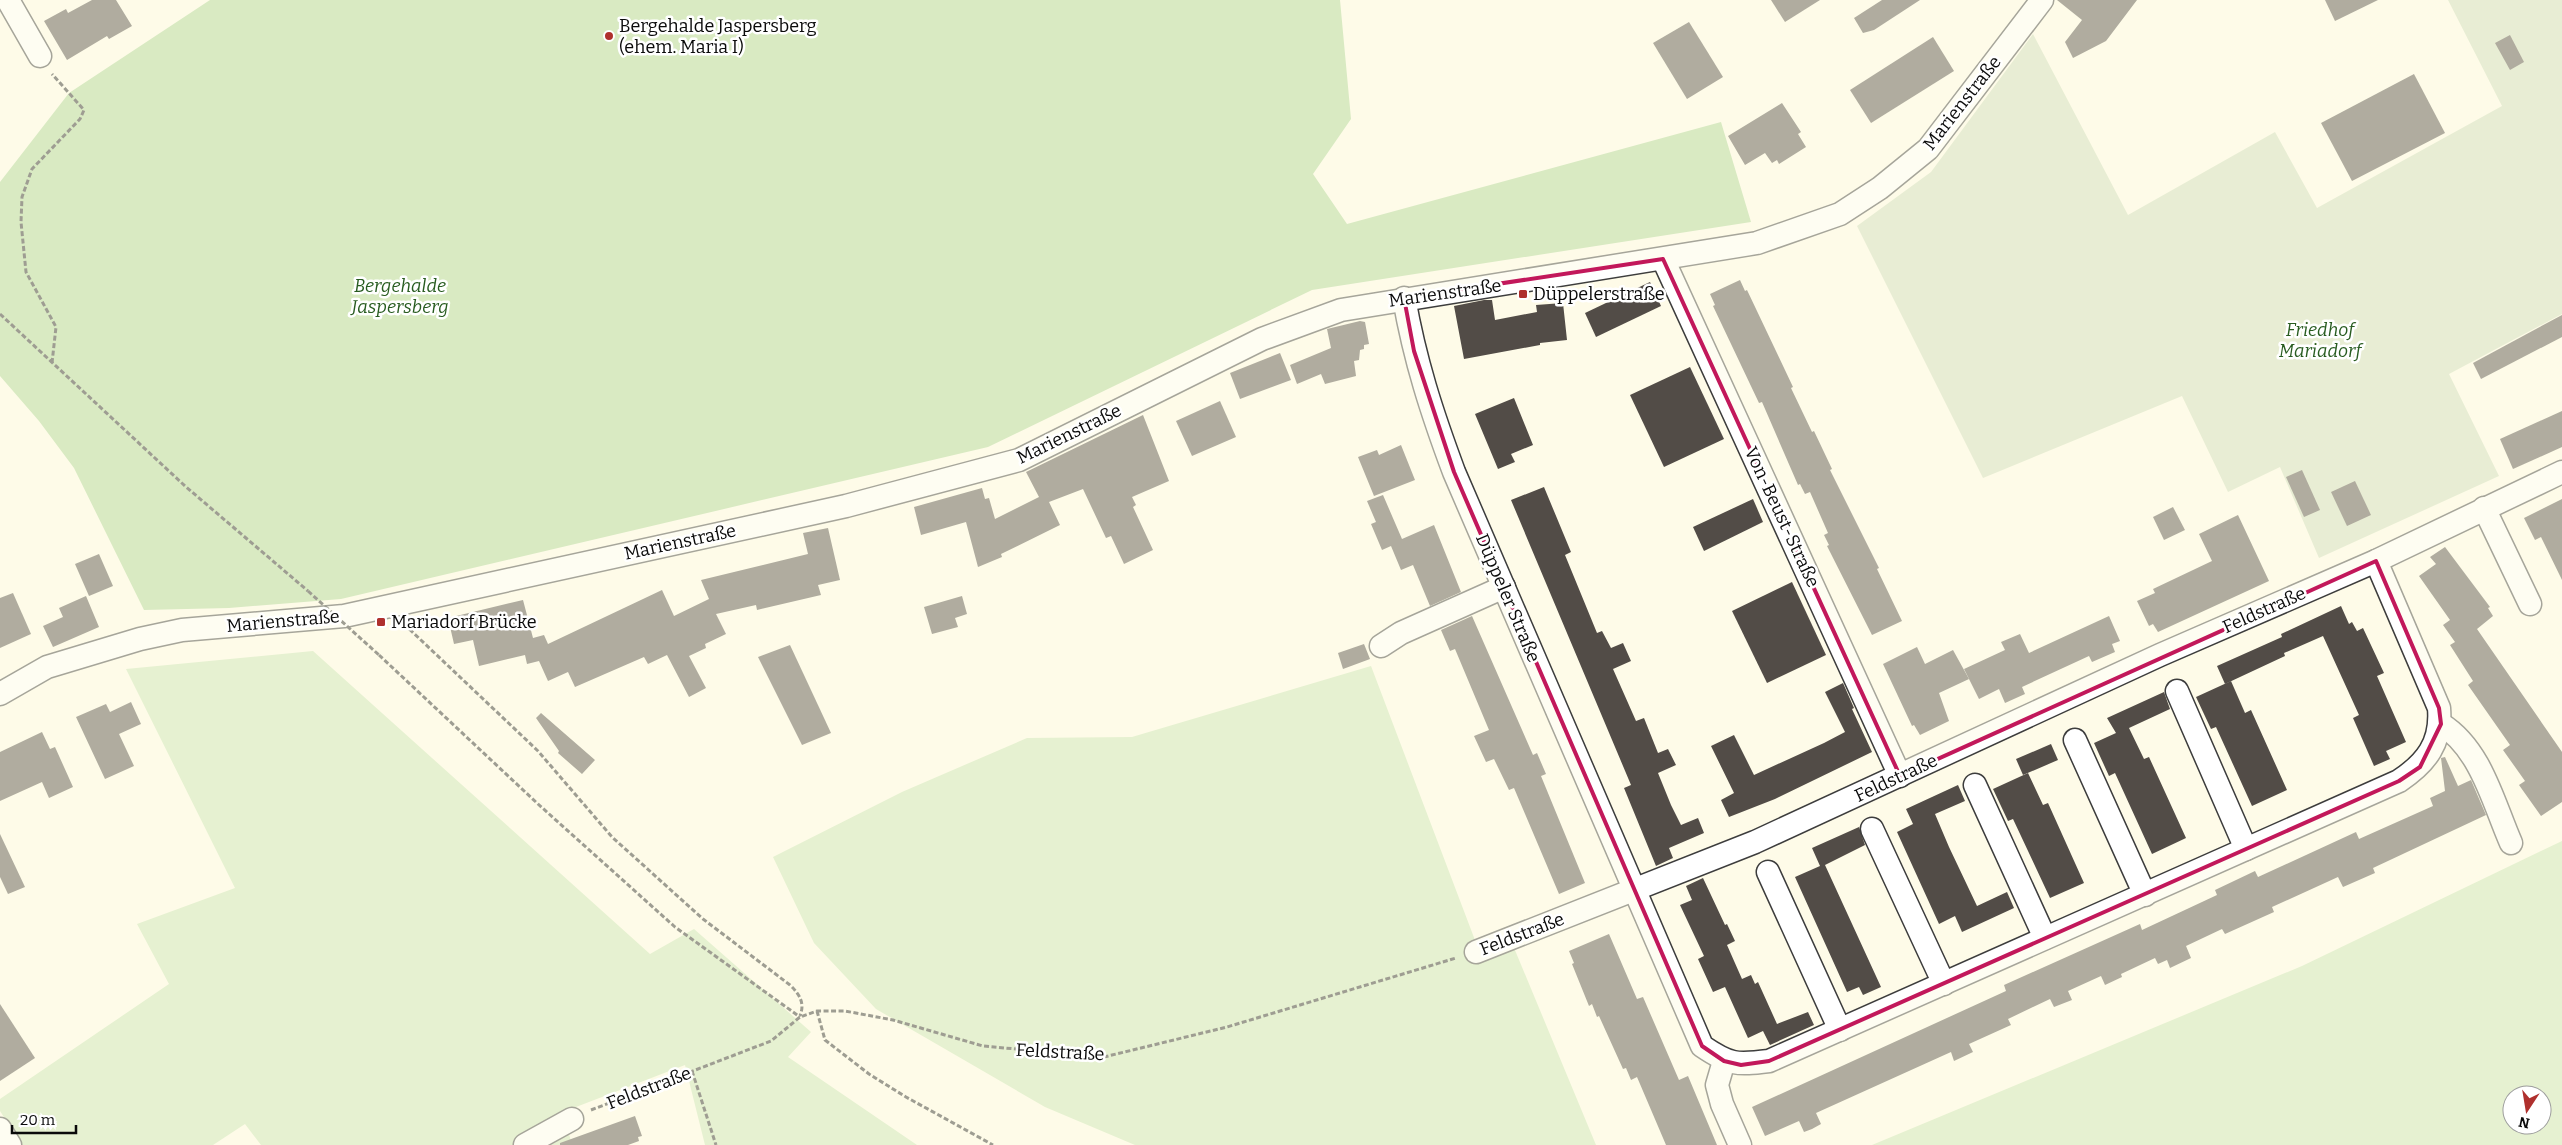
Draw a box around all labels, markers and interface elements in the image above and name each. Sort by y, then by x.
place label: Bergehalde Jaspersberg (ehem. Maria I) [619,15,817,58]
marker: Bergehalde Jaspersberg (ehem. Maria I) [603,30,615,42]
street label: Marienstraße [1918,51,2006,155]
street label: Marienstraße [1387,274,1503,312]
park label: Bergehalde Jaspersberg [349,275,449,318]
place label: Düppelerstraße [1533,283,1665,305]
marker: Düppelerstraße [1517,288,1529,300]
park label: Friedhof Mariadorf [2279,319,2364,362]
street label: Marienstraße [1013,399,1125,469]
street label: Von-Beust-Straße [1740,443,1824,591]
street label: Marienstraße [622,519,738,565]
street label: Düppeler Straße [1471,530,1545,666]
street label: Feldstraße [2219,582,2309,638]
street label: Marienstraße [225,605,341,637]
place label: Mariadorf Brücke [391,611,536,633]
marker: Mariadorf Brücke [375,616,387,628]
street label: Feldstraße [1851,749,1941,807]
street label: Feldstraße [1477,908,1567,960]
street label: Feldstraße [1015,1039,1105,1065]
street label: Feldstraße [604,1062,694,1114]
north arrow [2502,1085,2552,1135]
scale bar [12,1102,76,1134]
text: 20 m [20,1111,56,1129]
text: N [2517,1113,2531,1132]

